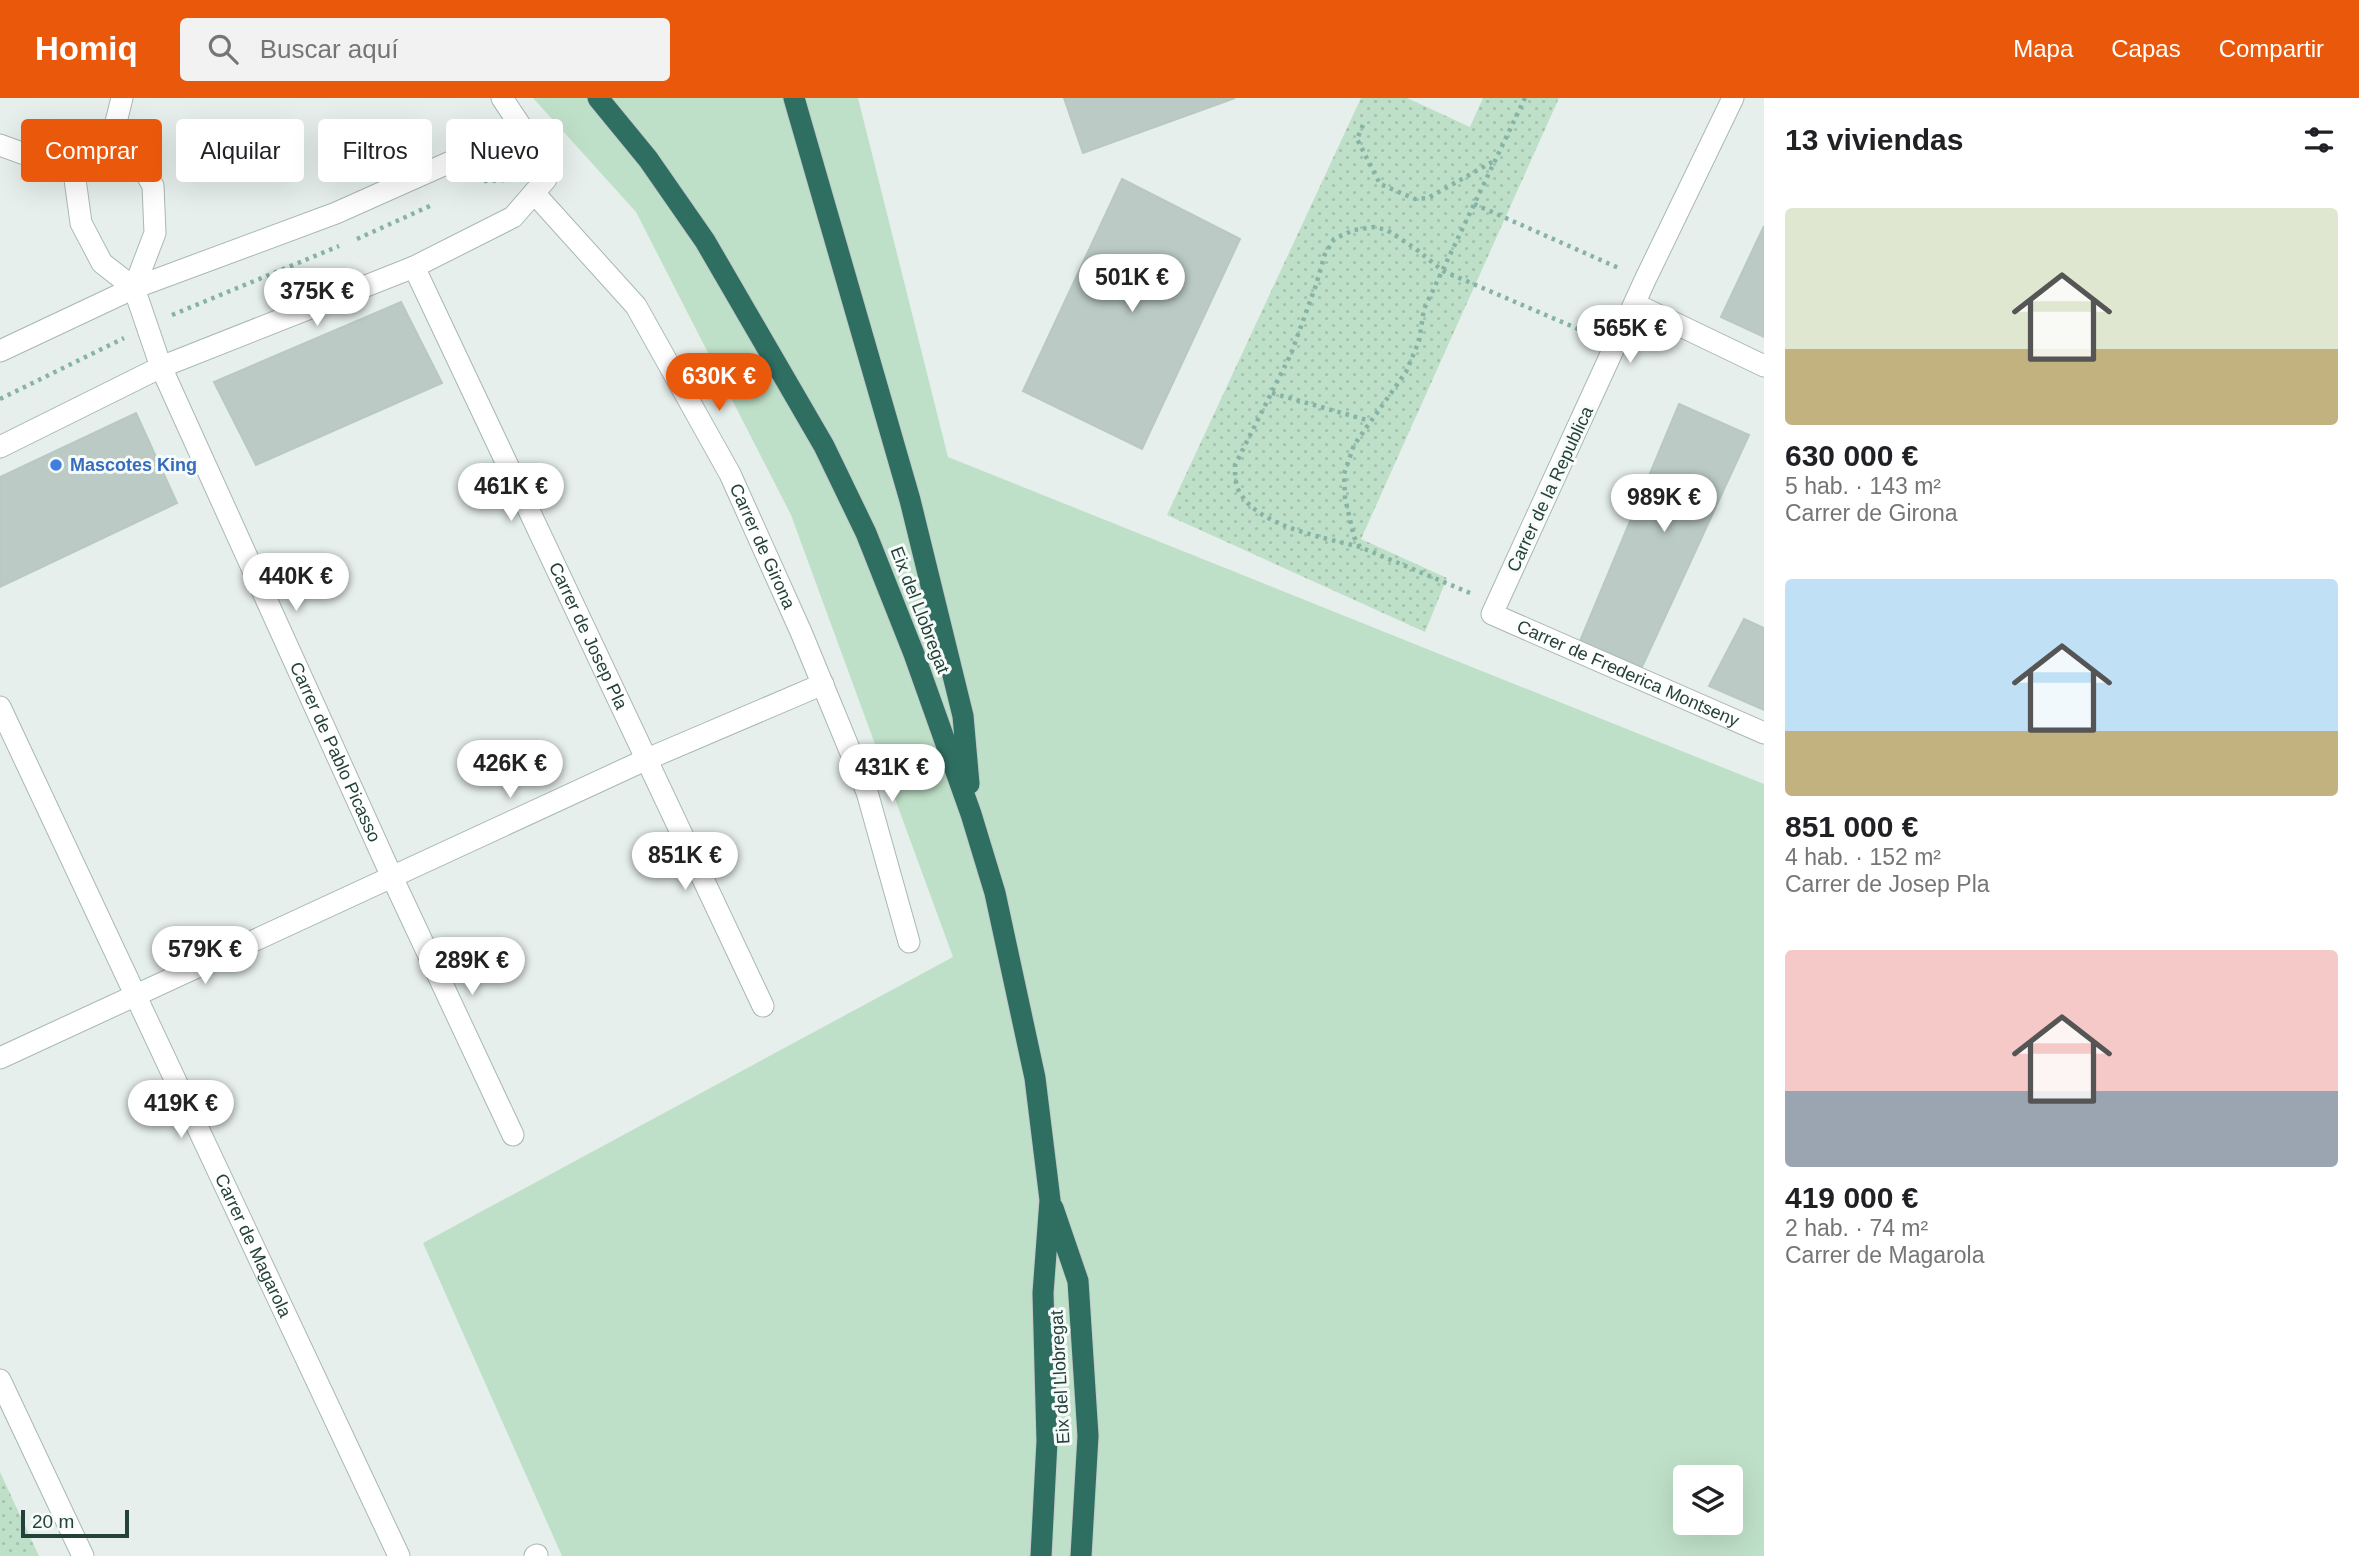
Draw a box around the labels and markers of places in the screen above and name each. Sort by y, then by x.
pin: 501K € [1075,254,1189,314]
pin: 375K € [260,268,374,328]
pin: 565K € [1573,306,1687,365]
pin: 630K € [662,354,776,413]
place label: Mascotes King [70,455,197,475]
marker: Mascotes King [48,457,64,473]
pin: 461K € [454,464,568,523]
pin: 989K € [1607,474,1721,534]
pin: 440K € [239,554,353,613]
pin: 426K € [453,740,567,800]
pin: 431K € [835,744,949,804]
pin: 851K € [628,832,742,892]
pin: 579K € [148,926,262,986]
pin: 289K € [415,937,529,997]
pin: 419K € [124,1080,238,1140]

